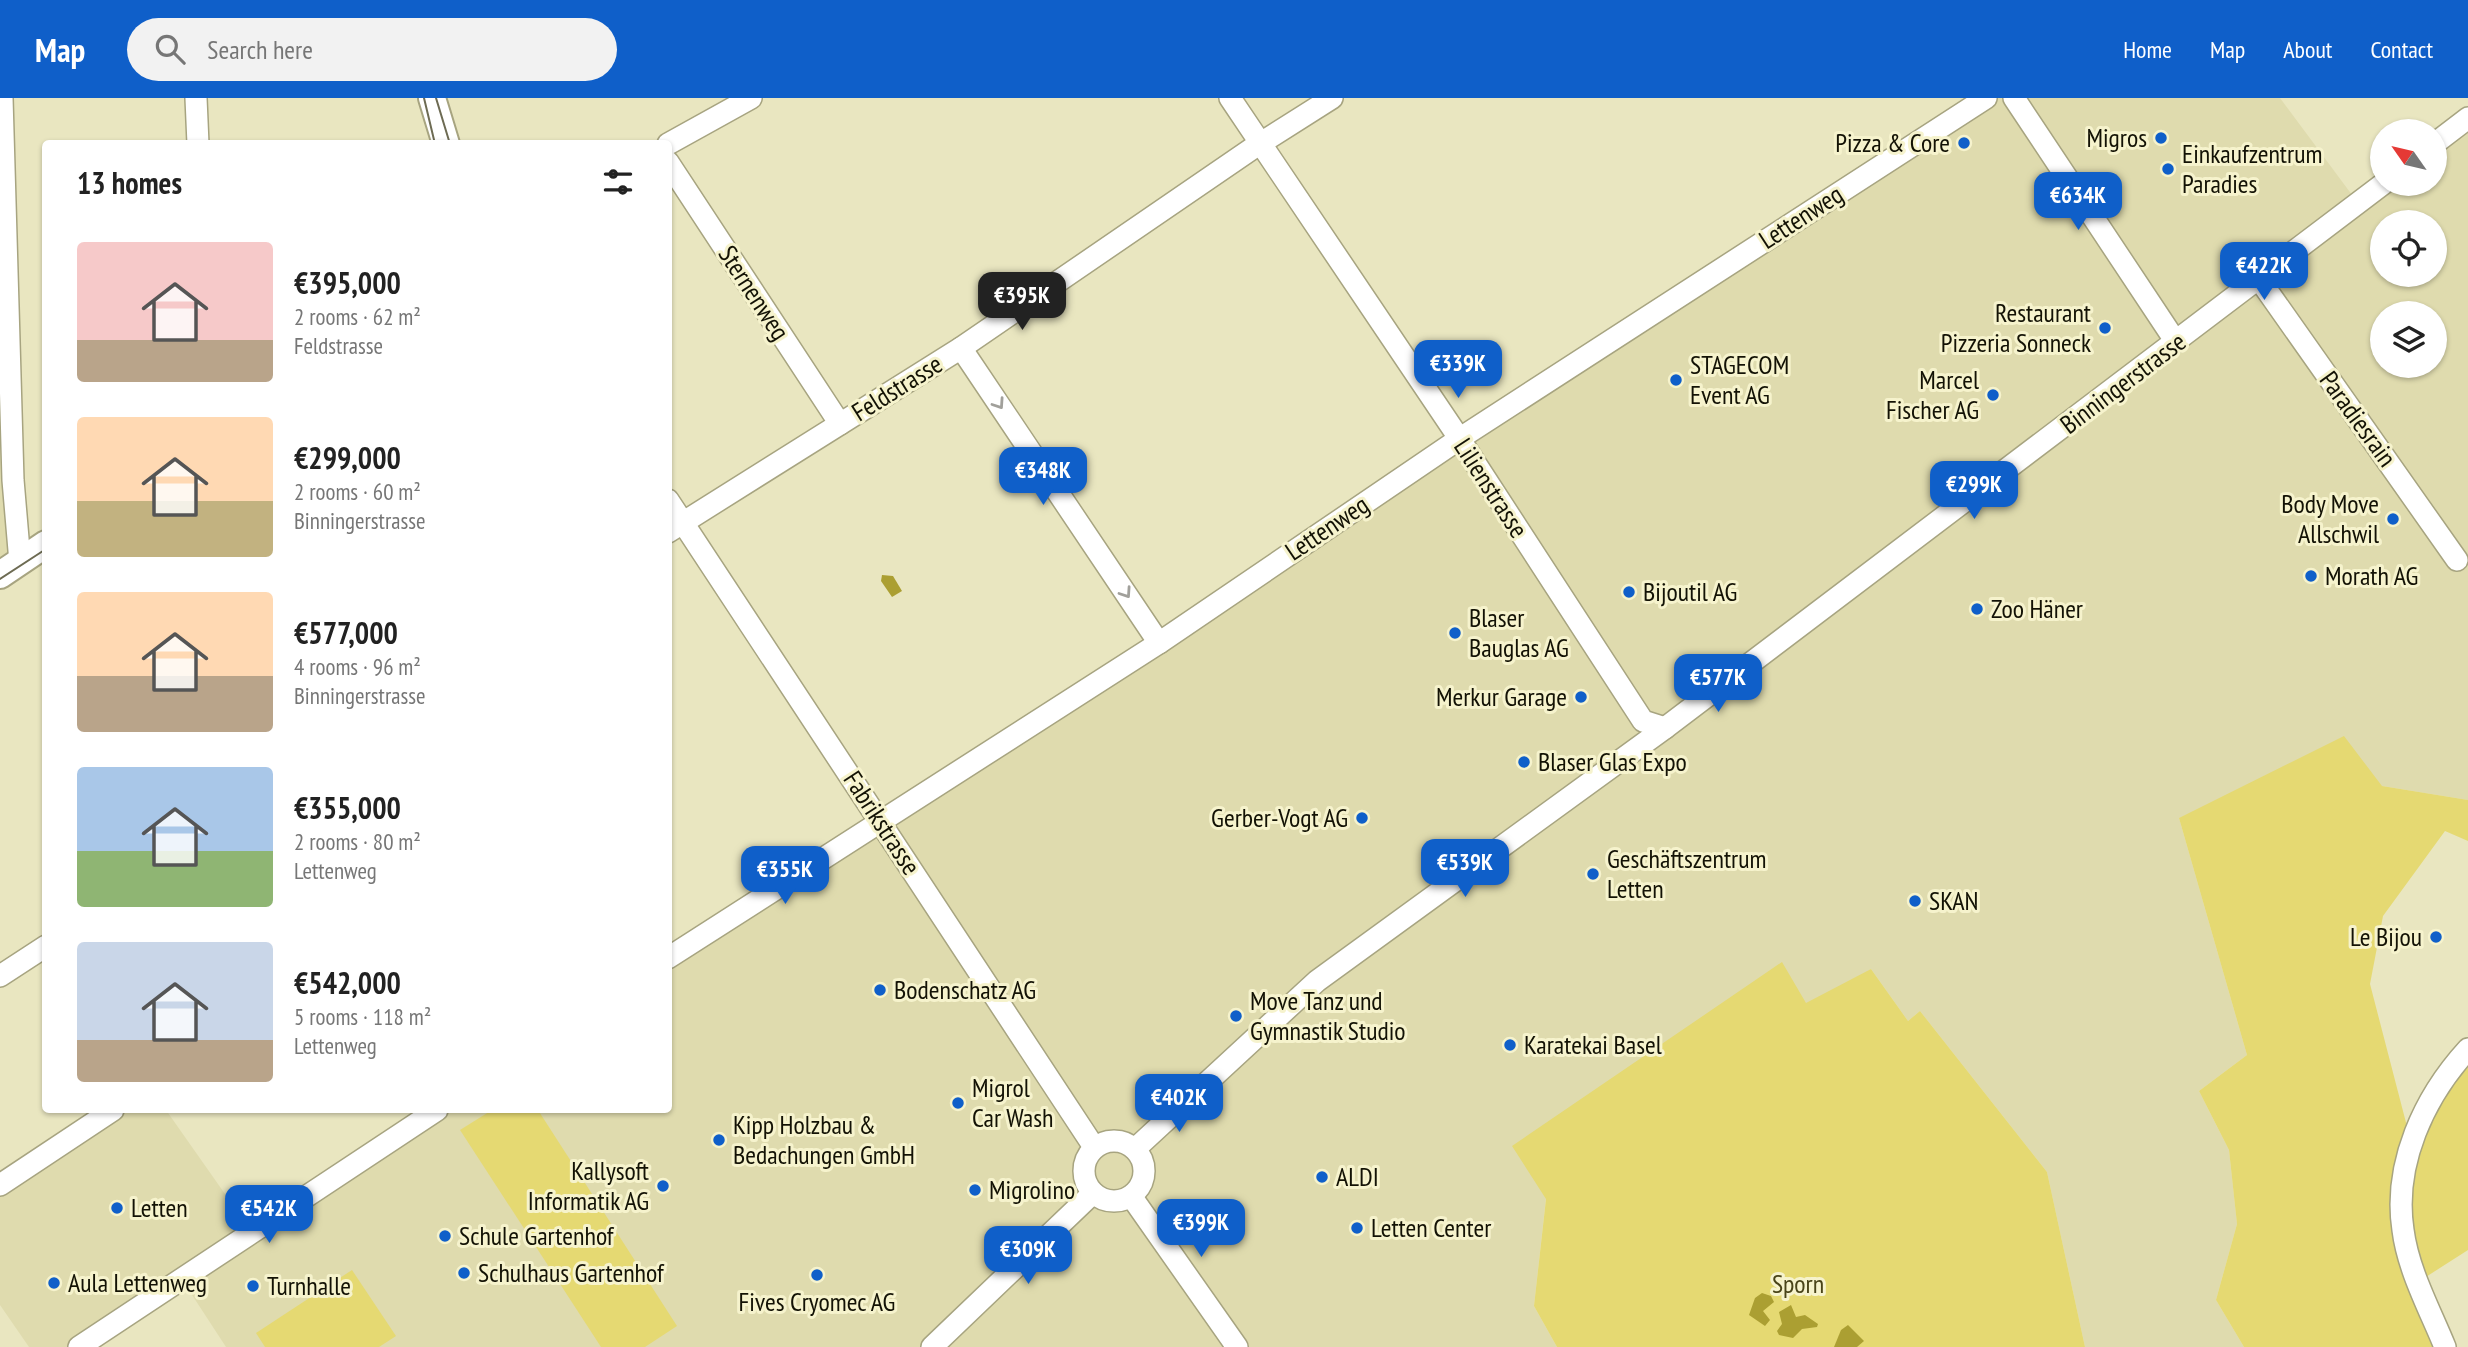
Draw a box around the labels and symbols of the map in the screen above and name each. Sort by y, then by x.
north arrow [2370,119,2446,196]
place label: Migros [2086,121,2147,154]
place label: Pizza & Core [1835,126,1950,159]
marker: Migros [2153,130,2169,146]
marker: Pizza & Core [1956,135,1972,151]
place label: Einkaufzentrum Paradies [2182,137,2322,200]
marker: Einkaufzentrum Paradies [2160,161,2176,177]
pin: €634K [2029,172,2127,232]
street label: Lettenweg [1753,177,1849,256]
street label: Sternenweg [712,239,797,346]
pin: €422K [2215,242,2313,302]
pin: €395K [973,272,1071,332]
place label: Restaurant Pizzeria Sonneck [1941,296,2091,359]
marker: Restaurant Pizzeria Sonneck [2097,320,2113,336]
street label: Binningerstrasse [2053,325,2192,441]
pin: €339K [1409,341,1507,400]
street label: Feldstrasse [845,347,948,428]
place label: STAGECOM Event AG [1690,348,1789,411]
place label: Marcel Fischer AG [1886,363,1979,426]
street label: Paradiesrain [2313,365,2404,473]
marker: STAGECOM Event AG [1668,372,1684,388]
marker: Marcel Fischer AG [1985,387,2001,403]
one-way arrow [991,396,1003,409]
street label: Lilienstrasse [1447,432,1536,544]
pin: €348K [994,448,1092,507]
pin: €299K [1925,462,2023,521]
place label: Body Move Allschwil [2281,487,2379,550]
street label: Lettenweg [1279,488,1375,567]
marker: Body Move Allschwil [2385,511,2401,527]
place label: Morath AG [2325,559,2418,592]
marker: Morath AG [2303,568,2319,584]
place label: Bijoutil AG [1643,575,1737,608]
marker: Bijoutil AG [1621,584,1637,600]
one-way arrow [1117,586,1130,599]
place label: Zoo Häner [1991,592,2083,625]
place label: Blaser Bauglas AG [1469,601,1569,664]
marker: Zoo Häner [1969,601,1985,617]
marker: Blaser Bauglas AG [1447,625,1463,641]
pin: €577K [1669,654,1767,714]
place label: Merkur Garage [1436,680,1567,713]
marker: Merkur Garage [1573,689,1589,705]
place label: Blaser Glas Expo [1538,745,1687,778]
marker: Blaser Glas Expo [1516,754,1532,770]
street label: Fabrikstrasse [837,765,928,881]
place label: Gerber-Vogt AG [1211,801,1348,834]
marker: Gerber-Vogt AG [1354,810,1370,826]
pin: €539K [1416,840,1514,899]
place label: Geschäftszentrum Letten [1607,842,1766,905]
pin: €355K [736,846,834,906]
marker: Geschäftszentrum Letten [1585,866,1601,882]
place label: SKAN [1929,884,1979,917]
marker: SKAN [1907,893,1923,909]
place label: Le Bijou [2350,920,2422,953]
marker: Le Bijou [2428,929,2444,945]
place label: Bodenschatz AG [894,973,1036,1006]
marker: Bodenschatz AG [872,982,888,998]
place label: Move Tanz und Gymnastik Studio [1250,984,1406,1047]
marker: Move Tanz und Gymnastik Studio [1228,1008,1244,1024]
place label: Karatekai Basel [1524,1028,1662,1061]
marker: Karatekai Basel [1502,1037,1518,1053]
place label: Migrol Car Wash [972,1071,1053,1134]
pin: €402K [1130,1074,1228,1134]
marker: Migrol Car Wash [950,1095,966,1111]
place label: Kipp Holzbau & Bedachungen GmbH [733,1108,915,1171]
marker: Kipp Holzbau & Bedachungen GmbH [711,1132,727,1148]
place label: Kallysoft Informatik AG [528,1154,649,1217]
place label: ALDI [1336,1160,1379,1193]
marker: ALDI [1314,1169,1330,1185]
place label: Migrolino [989,1173,1075,1206]
marker: Kallysoft Informatik AG [655,1178,671,1194]
marker: Migrolino [967,1182,983,1198]
pin: €542K [220,1186,318,1245]
place label: Letten [131,1191,188,1224]
marker: Letten [109,1200,125,1216]
pin: €399K [1152,1200,1250,1259]
place label: Letten Center [1371,1211,1491,1244]
place label: Schule Gartenhof [459,1219,615,1252]
marker: Letten Center [1349,1220,1365,1236]
pin: €309K [979,1226,1077,1286]
marker: Schule Gartenhof [437,1228,453,1244]
place label: Schulhaus Gartenhof [478,1256,665,1289]
marker: Schulhaus Gartenhof [456,1265,472,1281]
place label: Aula Lettenweg [68,1266,207,1299]
marker: Fives Cryomec AG [809,1267,825,1283]
park label: Sporn [1772,1267,1824,1300]
place label: Turnhalle [267,1269,351,1302]
marker: Aula Lettenweg [46,1275,62,1291]
marker: Turnhalle [245,1278,261,1294]
place label: Fives Cryomec AG [739,1285,895,1318]

